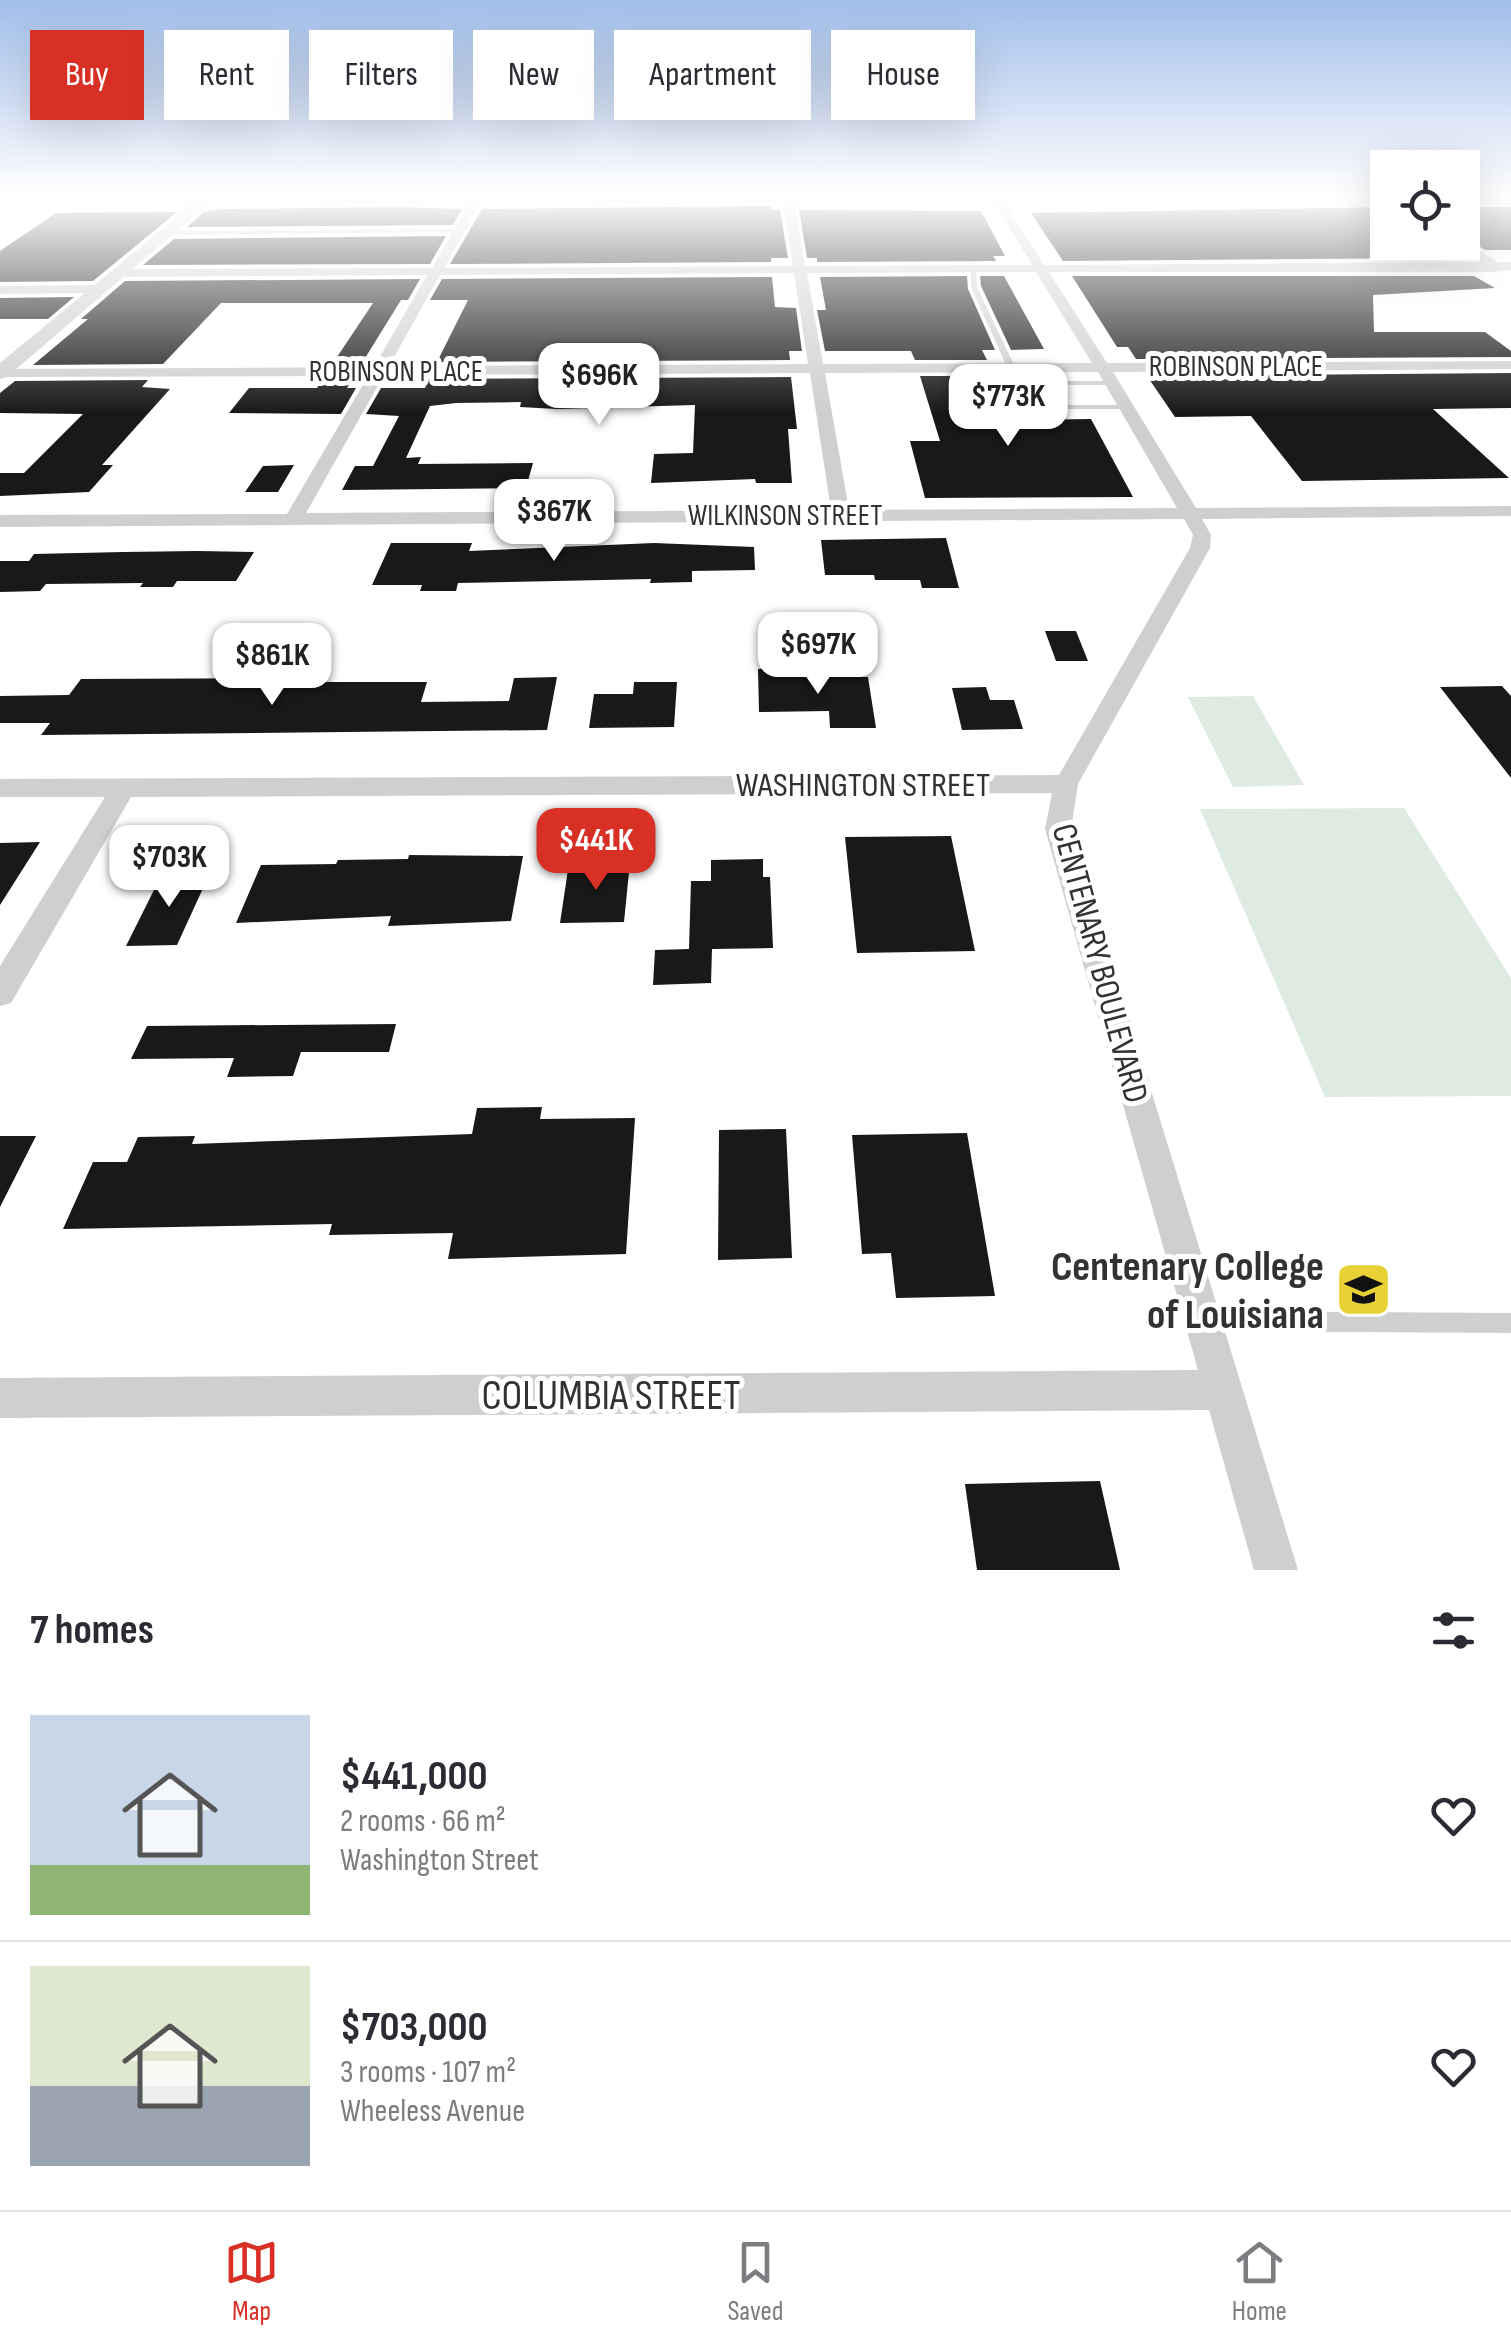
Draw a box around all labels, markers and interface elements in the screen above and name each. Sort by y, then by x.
chip: Buy [30,30,144,120]
chip: Rent [164,30,289,120]
chip: Filters [309,30,453,120]
chip: New [473,30,594,120]
chip: Apartment [614,30,811,120]
chip: House [831,30,975,120]
map controls [1370,150,1480,260]
button: locate [1370,150,1480,260]
pin: $696K [529,343,669,428]
street label: ROBINSON PLACE [1149,349,1323,385]
street label: ROBINSON PLACE [309,354,483,390]
text: $696K [560,356,638,395]
pin: $773K [938,364,1078,449]
text: $773K [971,377,1045,416]
pin: $367K [484,479,624,564]
text: $367K [516,492,592,531]
street label: WILKINSON STREET [688,498,882,534]
pin: $697K [748,612,888,697]
pin: $861K [202,623,342,708]
text: $697K [780,625,856,664]
text: $861K [234,636,310,675]
street label: WASHINGTON STREET [736,764,990,807]
pin: $441K [526,808,666,893]
street label: CENTENARY BOULEVARD [1042,819,1157,1108]
text: $441K [559,821,634,860]
pin: $703K [99,825,239,910]
text: $703K [131,838,207,877]
place label: Centenary College of Louisiana [1051,1242,1324,1341]
school or university icon: Centenary College of Louisiana [1333,1259,1393,1319]
street label: COLUMBIA STREET [481,1371,741,1422]
icon: filters [1426,1603,1481,1658]
text: 7 homes [30,1605,154,1656]
text: $441,000 [340,1751,488,1802]
icon: home [110,1755,230,1875]
icon: heart [1426,1788,1481,1843]
text: 2 rooms · 66 m² [340,1802,506,1841]
text: Washington Street [340,1841,539,1880]
text: $703,000 [340,2002,487,2053]
icon: home [110,2006,230,2126]
icon: heart [1426,2039,1481,2094]
text: 3 rooms · 107 m² [340,2053,516,2092]
text: Wheeless Avenue [340,2092,525,2131]
tab: Map [224,2235,279,2328]
tab: Saved [727,2235,784,2328]
tab: Home [1232,2235,1287,2328]

